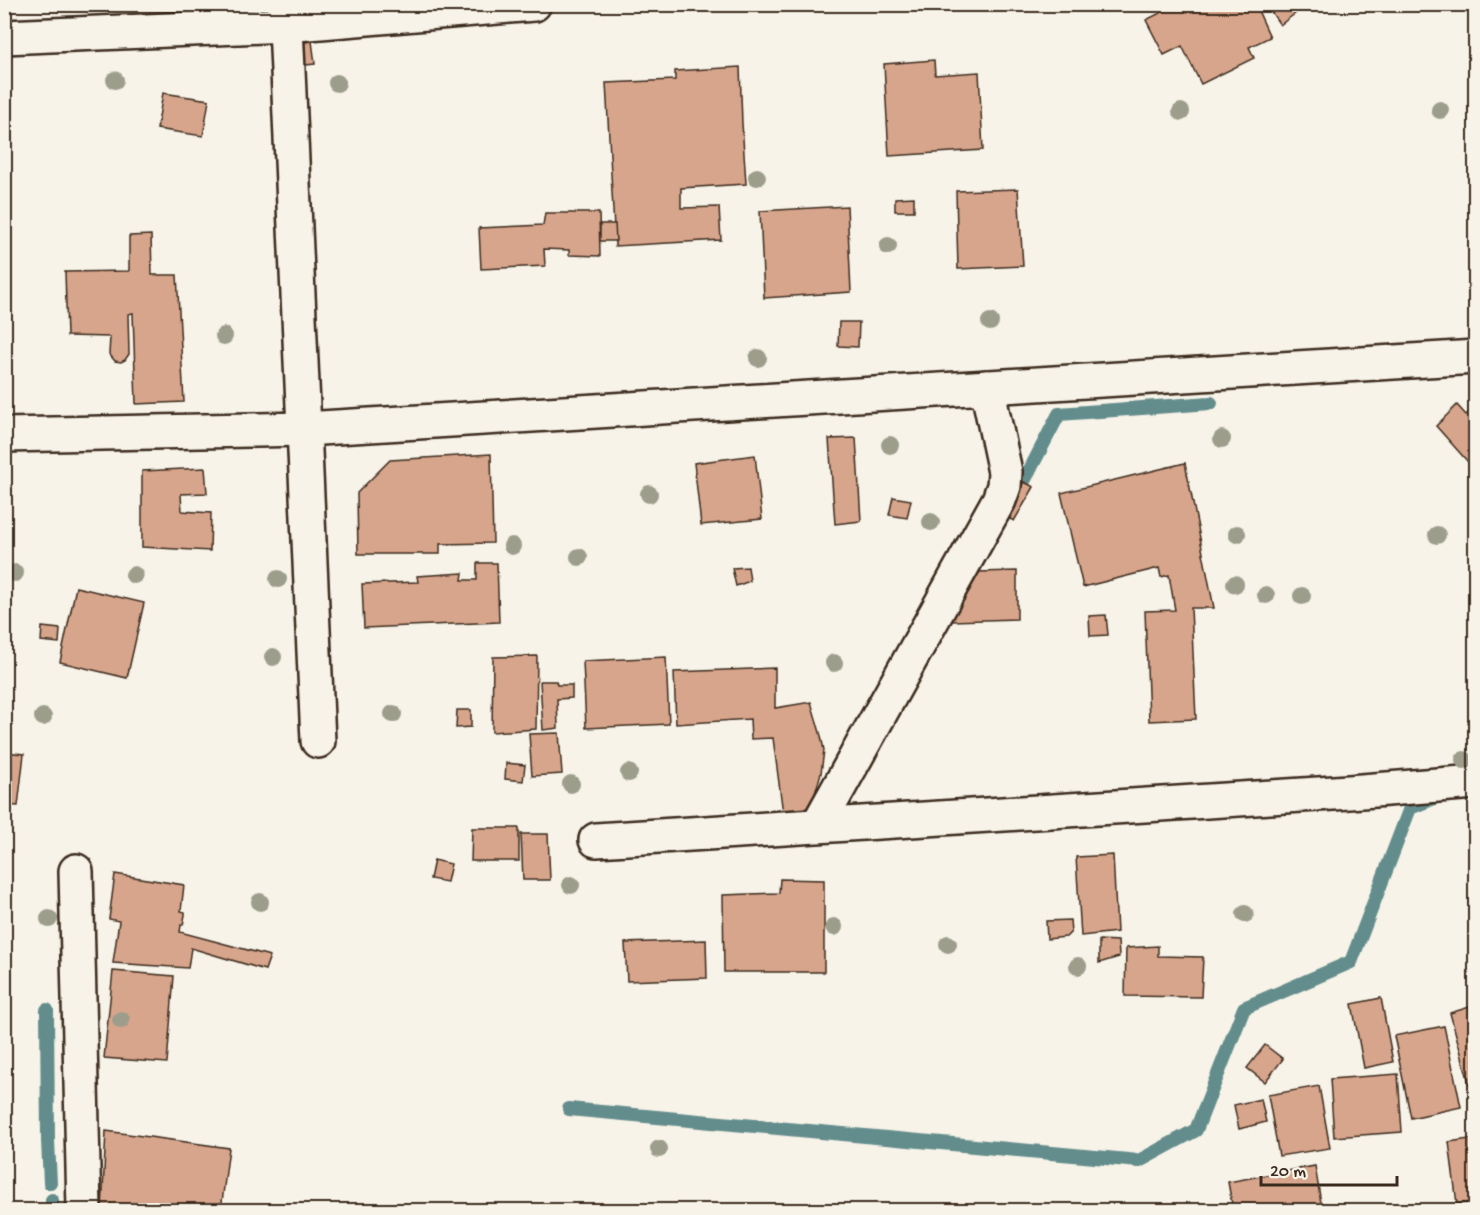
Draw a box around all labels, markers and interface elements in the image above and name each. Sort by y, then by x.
scale bar [1261,1149,1398,1187]
text: 20 m [1270,1162,1306,1183]

